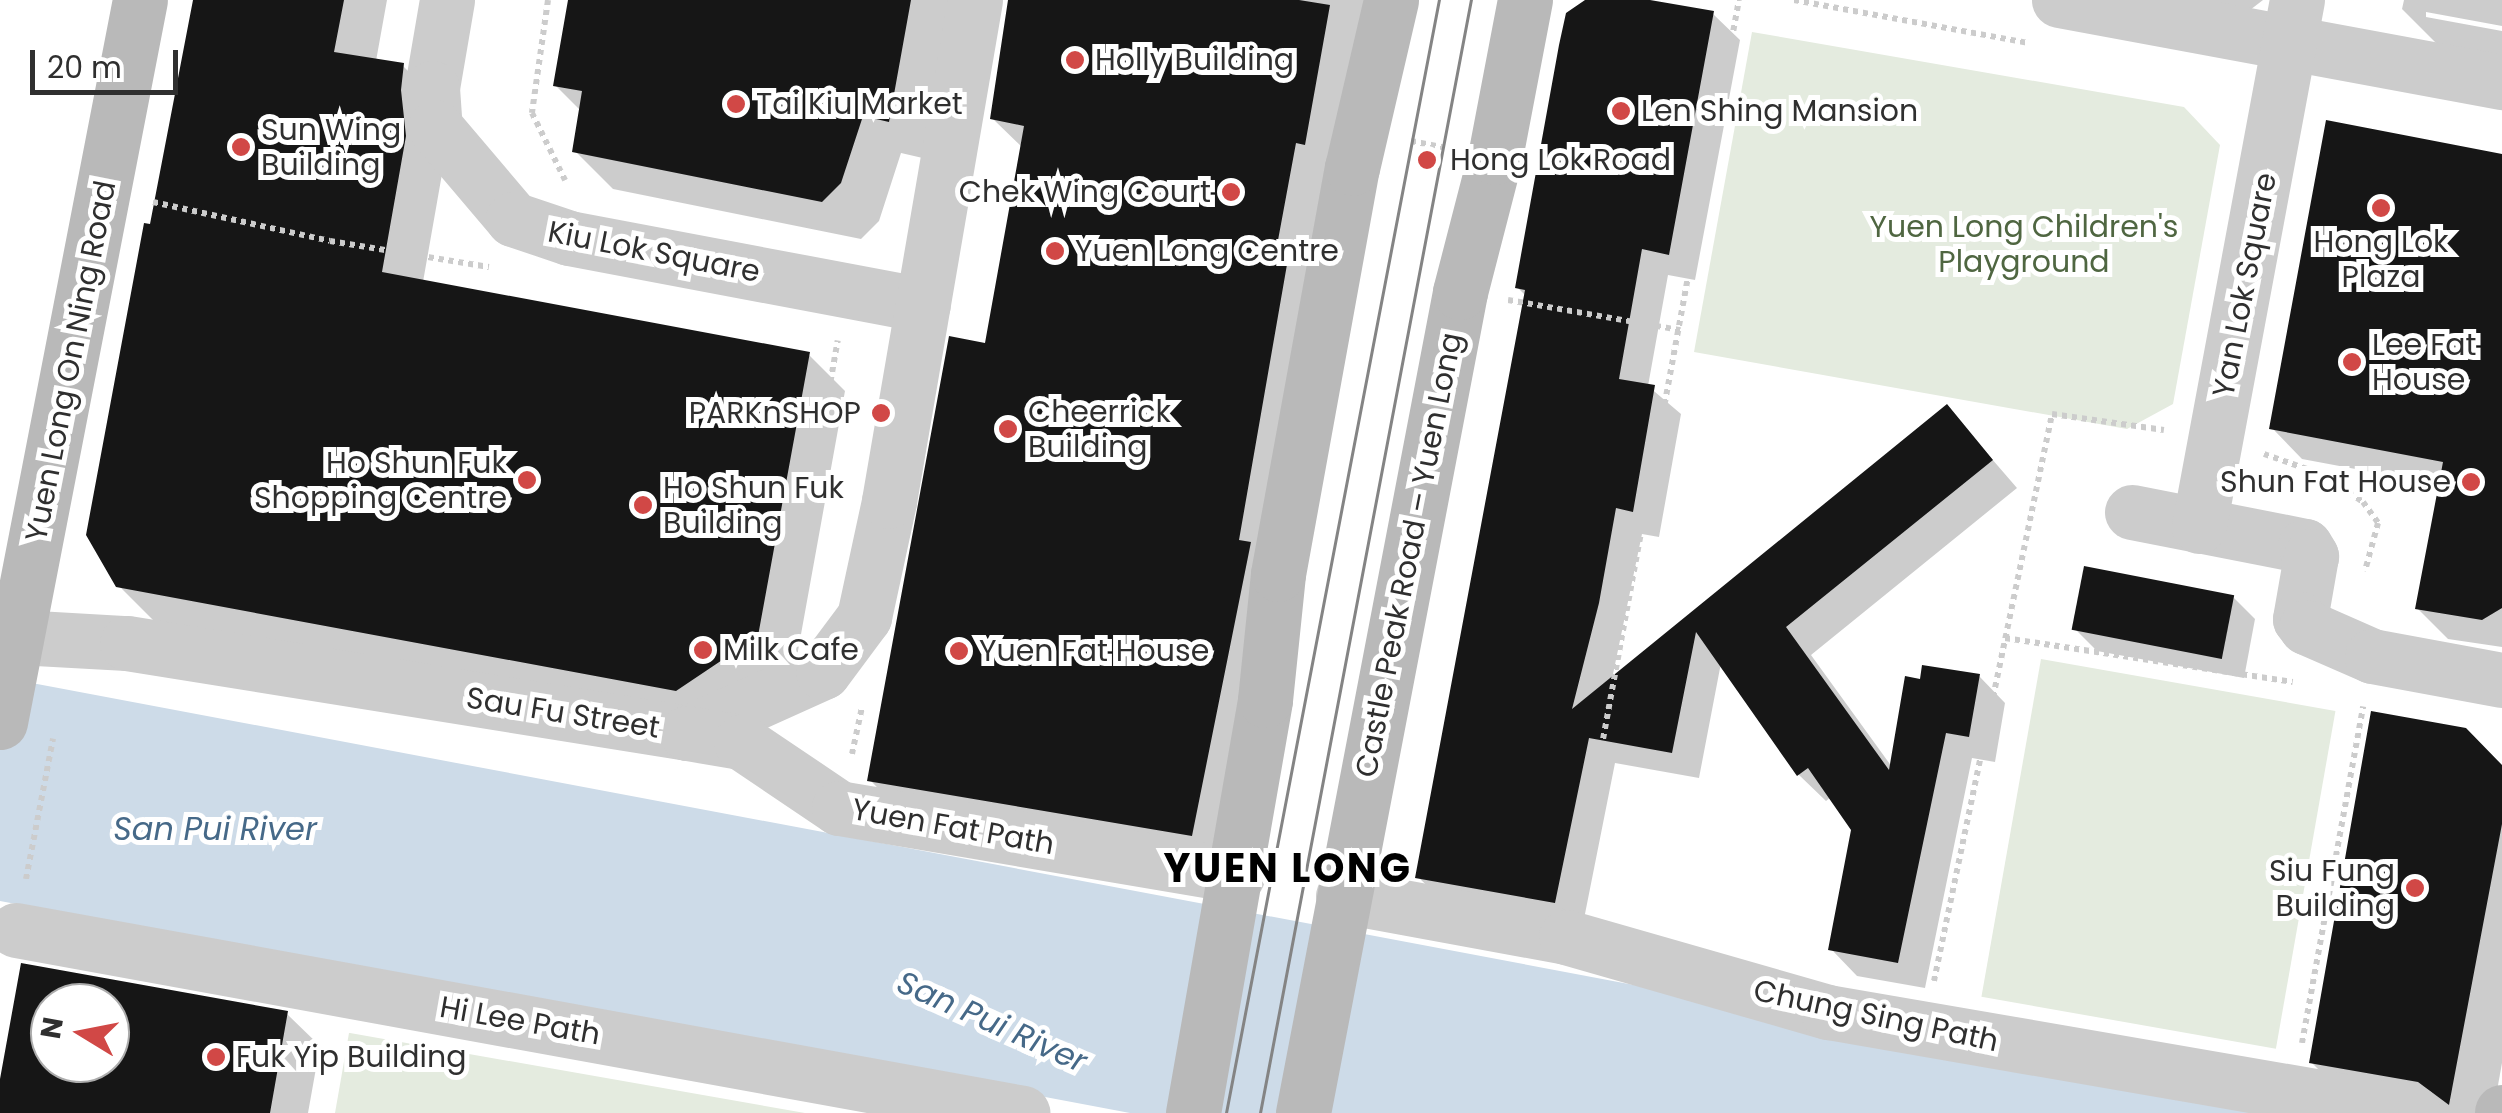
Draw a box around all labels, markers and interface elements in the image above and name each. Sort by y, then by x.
scale bar [35,30,182,92]
place label: Holly Building [1095,42,1294,78]
text: 20 m [47,46,122,89]
marker: Holly Building [1064,49,1086,71]
place label: Tai Kiu Market [756,86,963,122]
marker: Tai Kiu Market [725,93,747,115]
place label: Len Shing Mansion [1641,93,1918,129]
marker: Len Shing Mansion [1610,100,1632,122]
place label: Sun Wing Building [261,112,401,182]
marker: Sun Wing Building [230,136,252,158]
place label: Hong Lok Road [1450,142,1671,178]
marker: Hong Lok Road [1414,147,1440,173]
street label: Yan Lok Square [2206,170,2284,400]
place label: Chek Wing Court [959,174,1211,210]
street label: Yuen Long On Ning Road [18,177,124,545]
marker: Chek Wing Court [1220,181,1242,203]
marker: Hong Lok Plaza [2370,197,2392,219]
park label: Yuen Long Children's Playground [1870,209,2178,280]
street label: Kiu Lok Square [545,214,763,290]
place label: Hong Lok Plaza [2313,224,2449,294]
place label: Yuen Long Centre [1075,233,1339,269]
marker: Yuen Long Centre [1044,240,1066,262]
place label: Lee Fat House [2372,327,2476,398]
street label: Castle Peak Road – Yuen Long [1348,330,1470,780]
marker: Lee Fat House [2341,351,2363,373]
place label: Cheerrick Building [1028,394,1171,464]
place label: PARKnSHOP [689,395,861,431]
marker: PARKnSHOP [870,402,892,424]
marker: Cheerrick Building [997,418,1019,440]
place label: Ho Shun Fuk Shopping Centre [254,445,507,516]
place label: Shun Fat House [2220,464,2451,500]
marker: Ho Shun Fuk Shopping Centre [516,469,538,491]
place label: Ho Shun Fuk Building [663,470,844,540]
marker: Shun Fat House [2460,471,2482,493]
marker: Ho Shun Fuk Building [632,494,654,516]
place label: Milk Cafe [723,632,859,668]
place label: Yuen Fat House [979,633,1209,669]
marker: Milk Cafe [692,639,714,661]
marker: Yuen Fat House [948,640,970,662]
street label: Sau Fu Street [464,680,662,746]
street label: Yuen Fat Path [849,792,1057,862]
water label: San Pui River [113,810,317,848]
district label: YUEN LONG [1164,844,1412,892]
place label: Siu Fung Building [2269,853,2395,924]
marker: Siu Fung Building [2404,877,2426,899]
water label: San Pui River [891,963,1093,1081]
street label: Chung Sing Path [1750,972,2002,1060]
north arrow [30,983,130,1083]
street label: Hi Lee Path [437,989,603,1053]
text: N [31,1014,73,1042]
place label: Fuk Yip Building [236,1039,466,1075]
marker: Fuk Yip Building [205,1046,227,1068]

